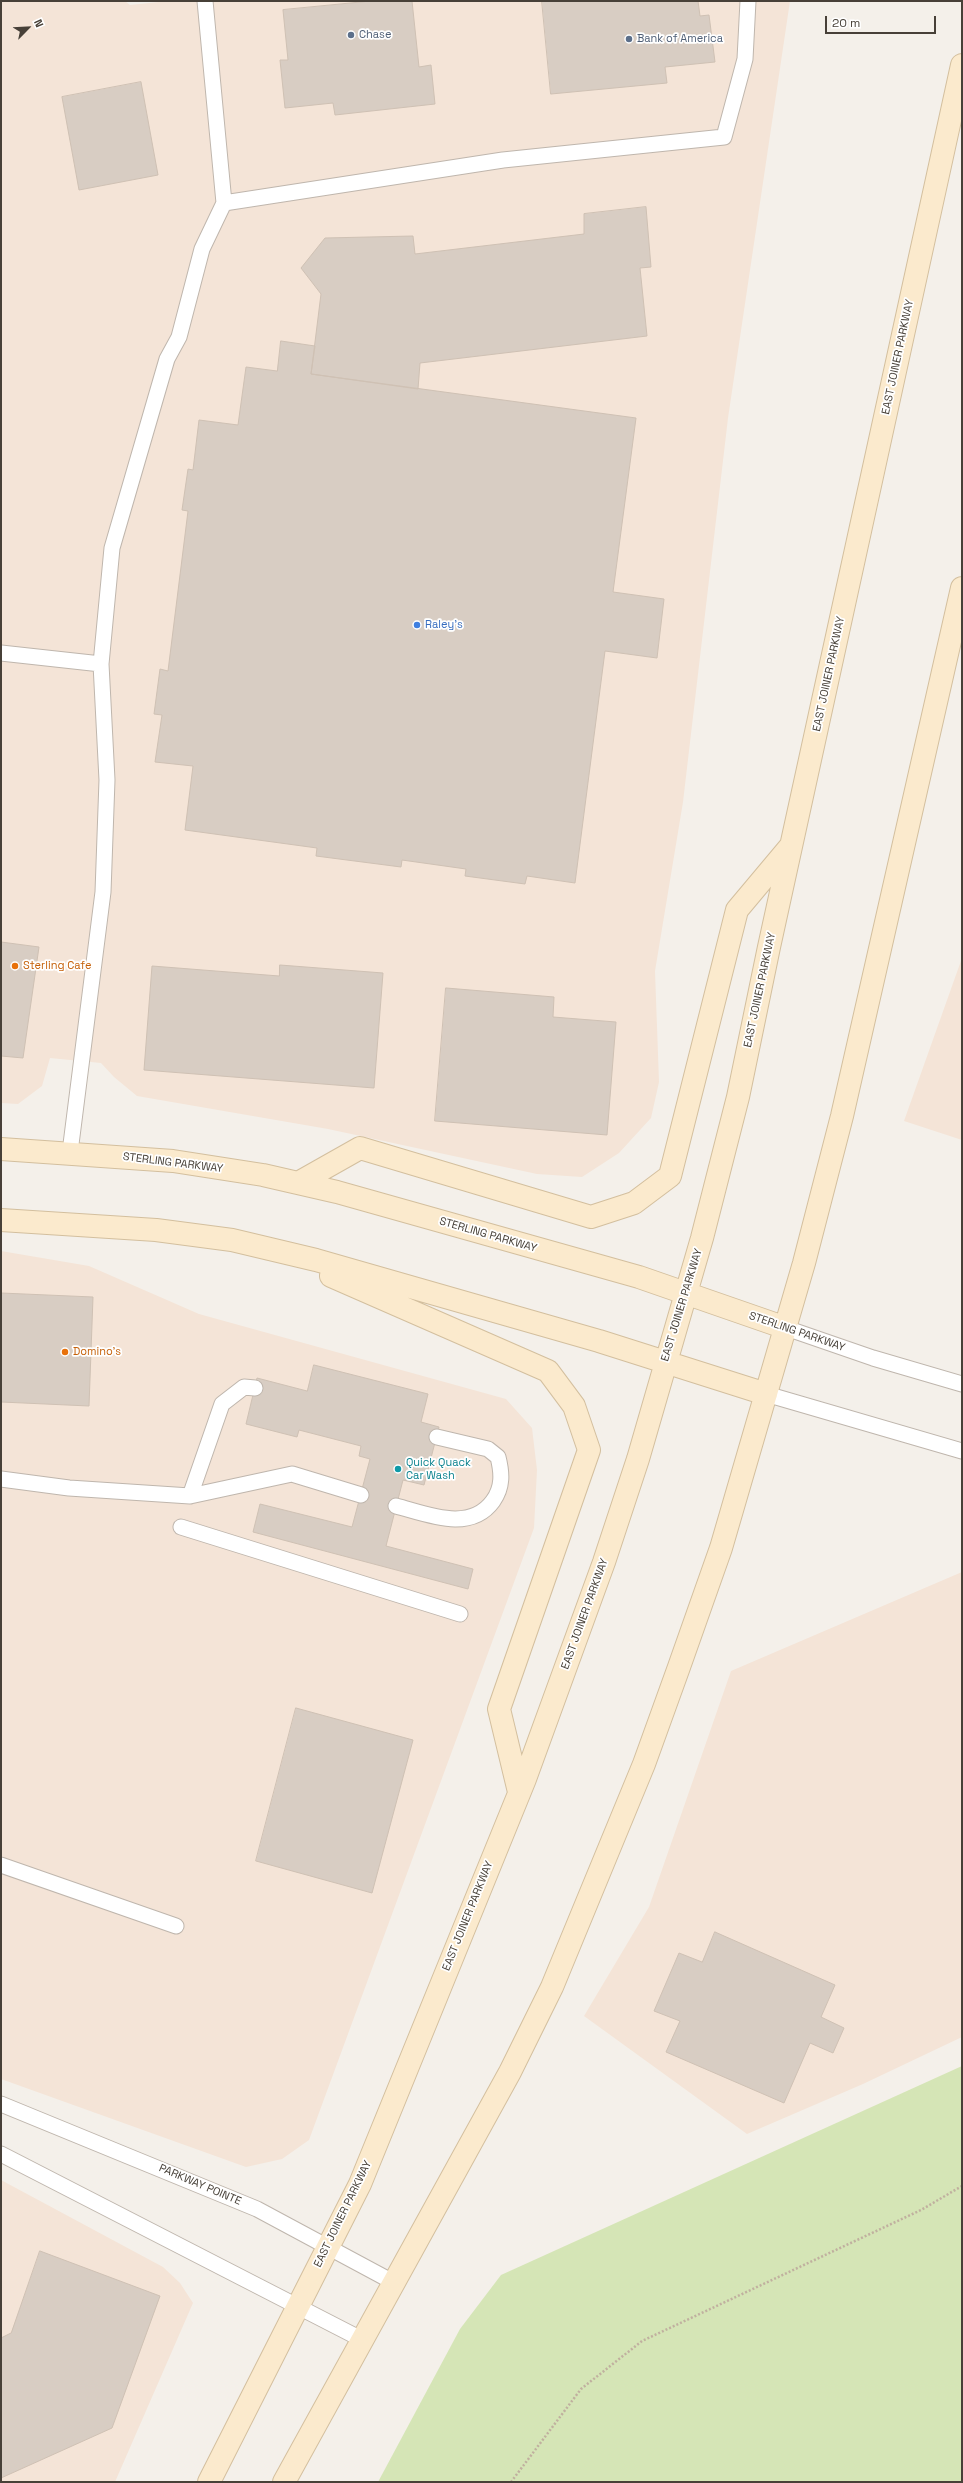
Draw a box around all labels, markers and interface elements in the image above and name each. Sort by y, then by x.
north arrow [8,8,48,48]
scale bar [827,8,938,34]
text: 20 m [832,15,860,31]
text: N [31,17,47,29]
place label: Chase [359,28,391,42]
marker: Chase [346,30,356,40]
place label: Bank of America [637,32,723,46]
marker: Bank of America [624,34,634,44]
street label: EAST JOINER PARKWAY [879,298,917,416]
street label: EAST JOINER PARKWAY [810,615,848,733]
place label: Raley's [425,618,463,632]
marker: Raley's [412,620,422,630]
street label: EAST JOINER PARKWAY [741,931,779,1049]
place label: Sterling Cafe [23,959,91,973]
marker: Sterling Cafe [10,961,20,971]
street label: STERLING PARKWAY [122,1150,224,1176]
street label: STERLING PARKWAY [438,1215,538,1255]
street label: EAST JOINER PARKWAY [659,1247,705,1363]
street label: STERLING PARKWAY [747,1309,847,1355]
place label: Domino's [73,1345,121,1359]
marker: Domino's [60,1347,70,1357]
place label: Quick Quack Car Wash [406,1456,471,1482]
marker: Quick Quack Car Wash [393,1464,403,1474]
street label: EAST JOINER PARKWAY [559,1557,611,1671]
street label: EAST JOINER PARKWAY [440,1859,496,1973]
street label: EAST JOINER PARKWAY [311,2158,375,2270]
street label: PARKWAY POINTE [157,2162,243,2208]

